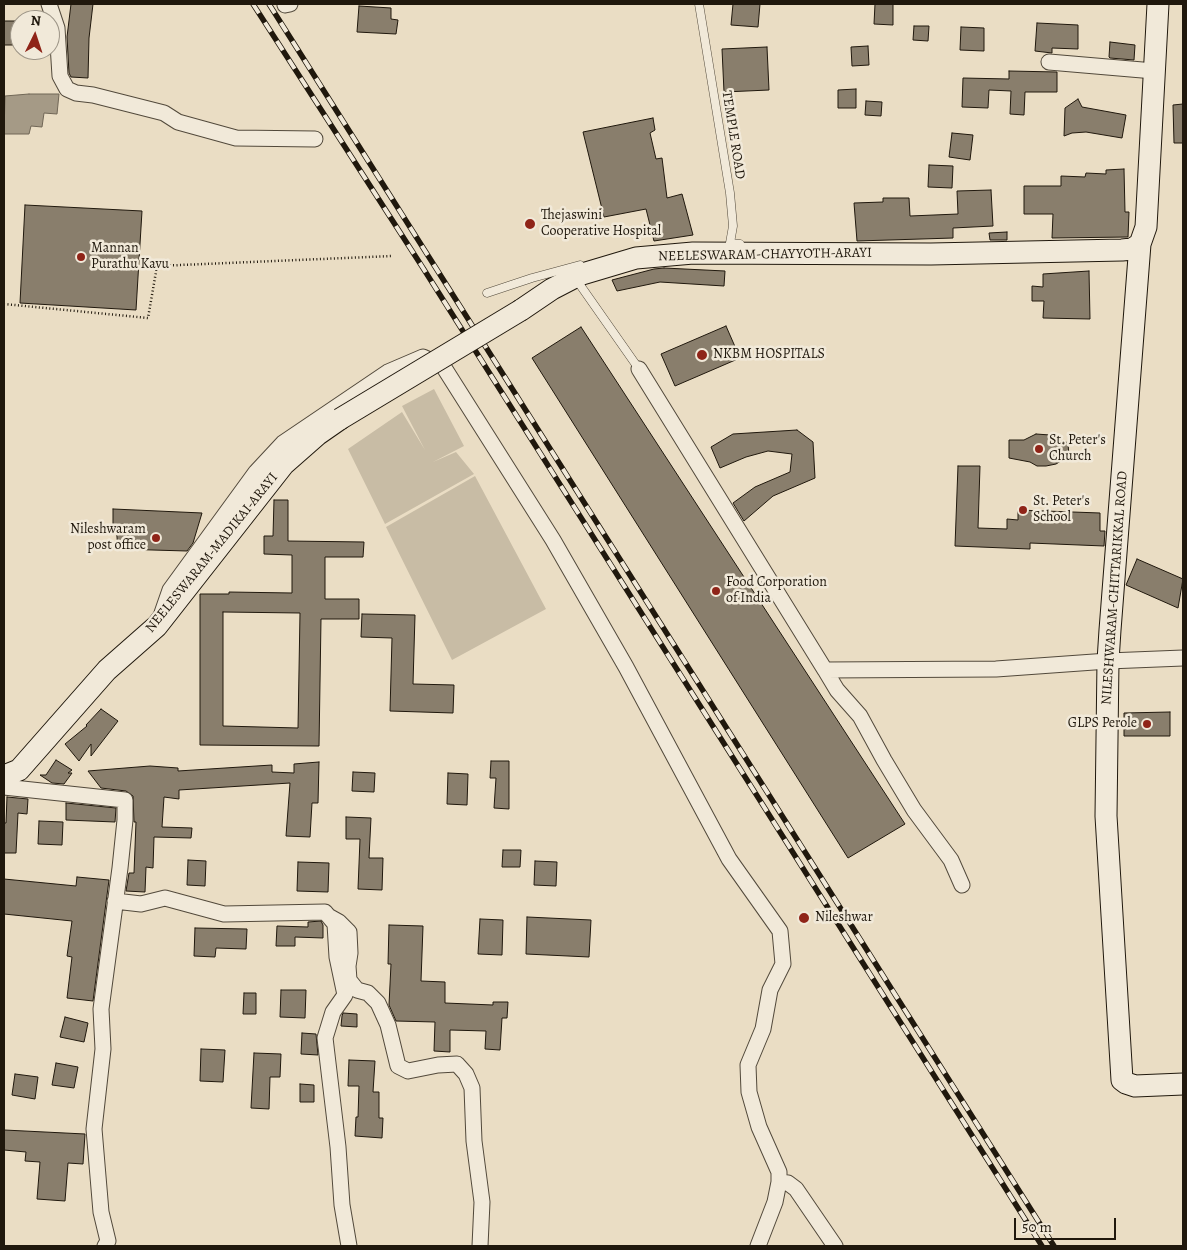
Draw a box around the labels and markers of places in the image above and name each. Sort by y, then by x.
place label: Thejaswini Cooperative Hospital [541,208,661,240]
marker: Thejaswini Cooperative Hospital [523,217,537,231]
place label: Mannan Purathu Kavu [91,241,169,274]
marker: Mannan Purathu Kavu [75,251,87,263]
place label: NKBM HOSPITALS [713,347,825,363]
marker: NKBM HOSPITALS [695,348,709,362]
place label: St. Peter's Church [1049,433,1106,466]
marker: St. Peter's Church [1033,443,1045,455]
place label: St. Peter's School [1033,494,1090,526]
marker: St. Peter's School [1017,504,1029,516]
place label: Nileshwaram post office [70,522,146,554]
marker: Nileshwaram post office [150,532,162,544]
place label: Food Corporation of India [726,575,827,608]
marker: Food Corporation of India [710,585,722,597]
place label: GLPS Perole [1068,716,1137,732]
marker: GLPS Perole [1141,718,1153,730]
place label: Nileshwar [815,910,873,926]
marker: Nileshwar [797,911,811,925]

